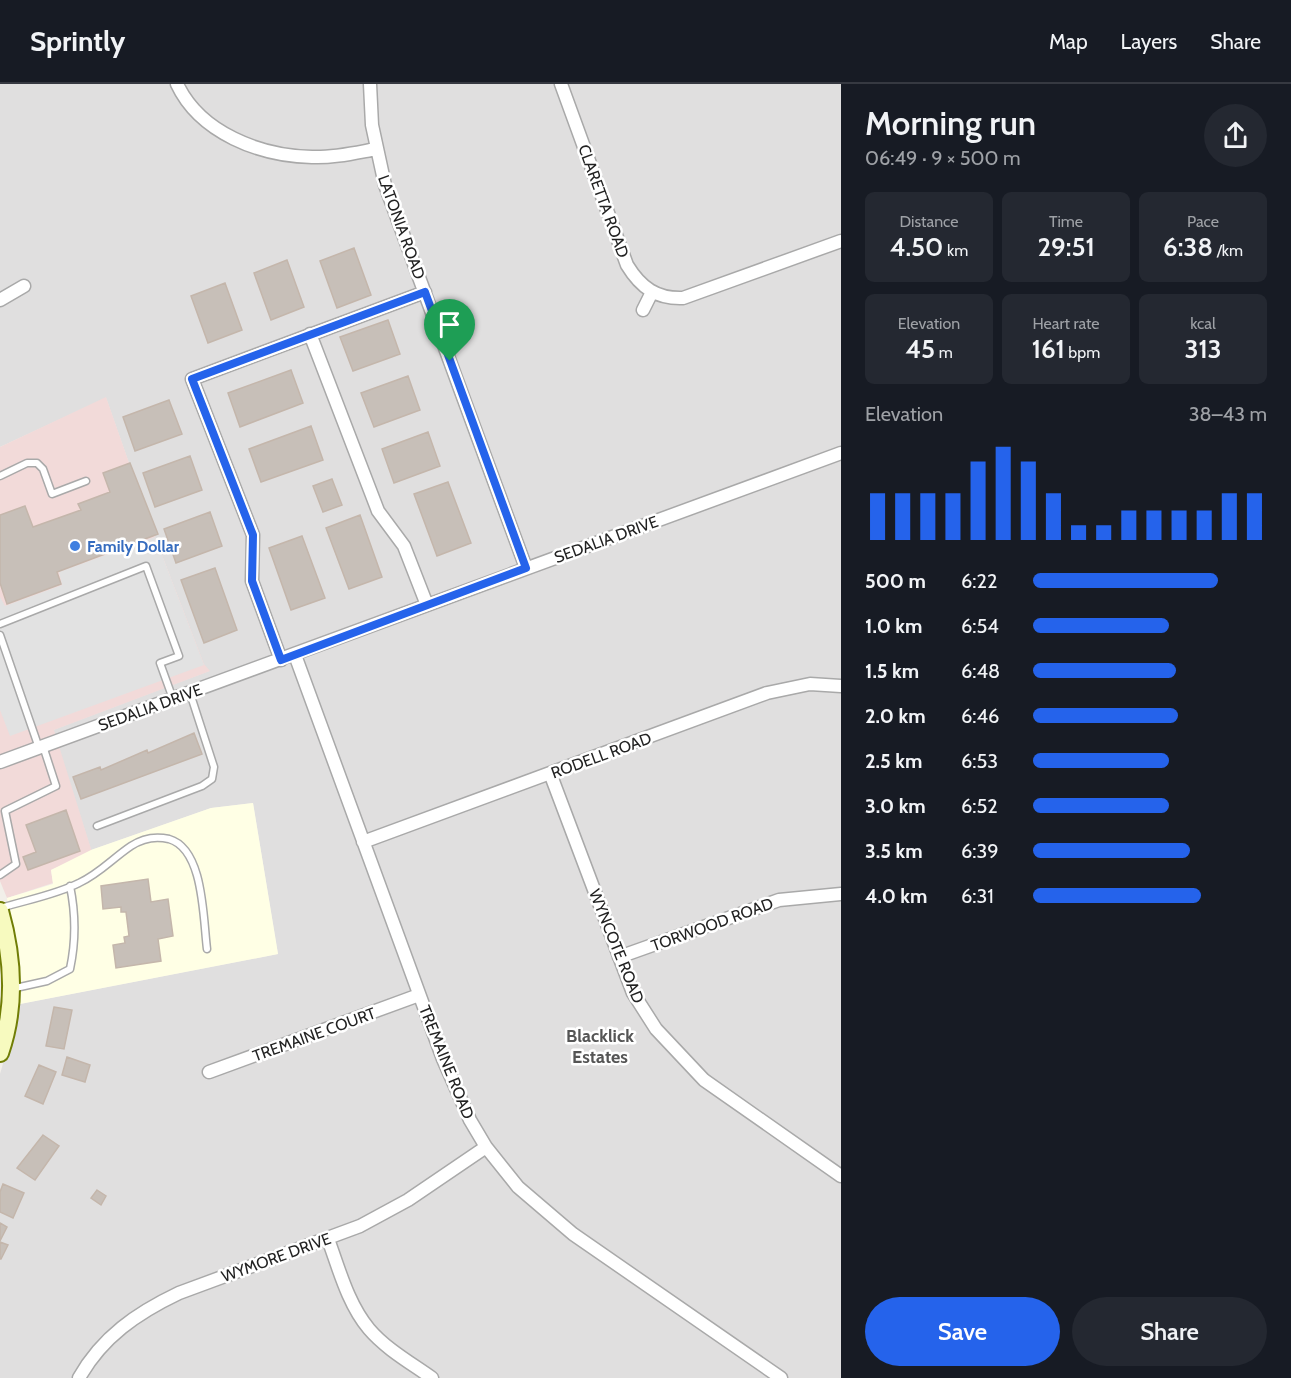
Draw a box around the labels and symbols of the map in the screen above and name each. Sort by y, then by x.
street label: CLARETTA ROAD [574,142,633,260]
street label: LATONIA ROAD [374,172,429,282]
pin [424,299,475,361]
street label: SEDALIA DRIVE [552,512,661,567]
place label: Family Dollar [87,537,180,556]
marker: Family Dollar [68,539,82,553]
street label: SEDALIA DRIVE [96,680,205,735]
street label: RODELL ROAD [548,729,654,782]
street label: WYNCOTE ROAD [585,886,648,1006]
street label: TORWOOD ROAD [649,894,776,955]
street label: TREMAINE COURT [250,1003,379,1065]
street label: TREMAINE ROAD [415,1003,478,1122]
district label: Blacklick Estates [566,1025,634,1068]
street label: WYMORE DRIVE [219,1229,334,1286]

